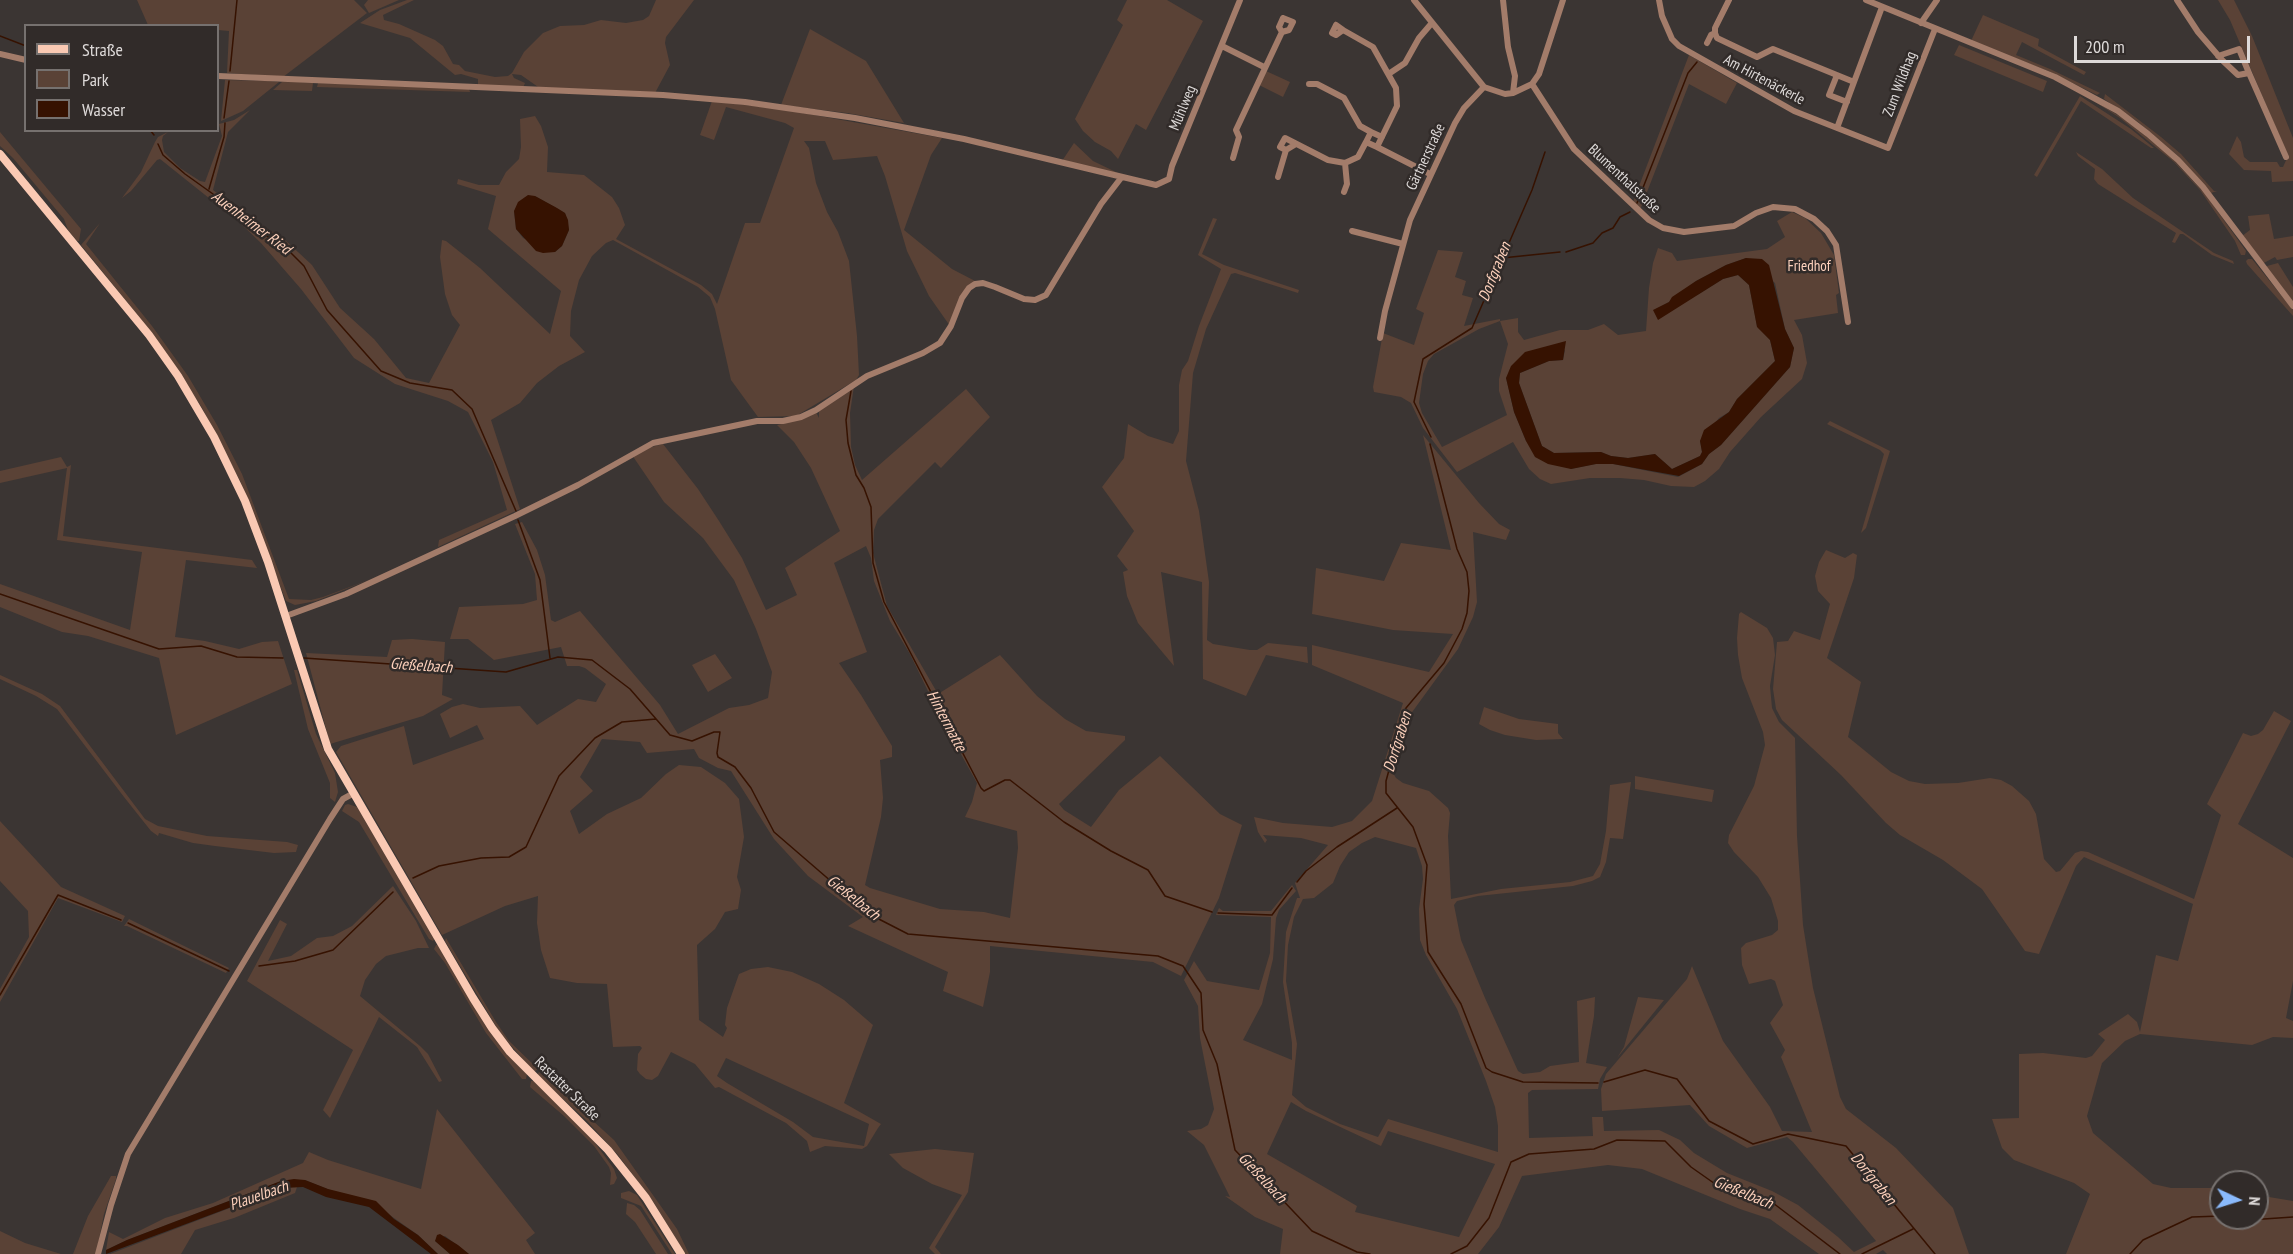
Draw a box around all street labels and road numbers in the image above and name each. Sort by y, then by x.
street label: Zum Wildhag [1879,49,1921,119]
street label: Am Hirtenäckerle [1720,51,1808,109]
street label: Mühlweg [1166,83,1200,133]
street label: Gärtnerstraße [1403,121,1449,193]
street label: Blumenthalstraße [1584,141,1664,217]
street label: Rastatter Straße [530,1053,604,1125]

